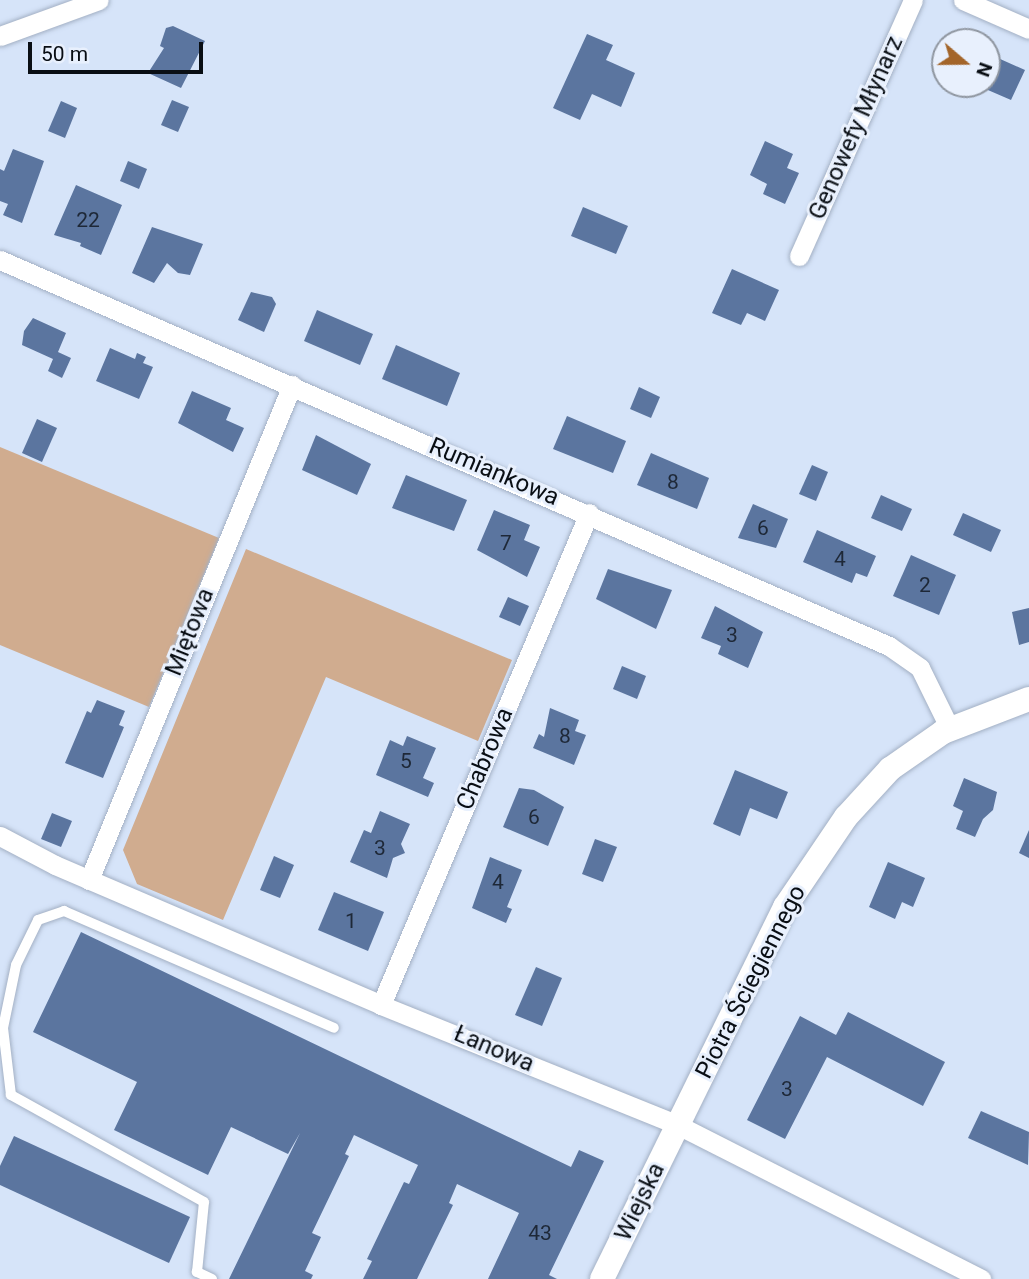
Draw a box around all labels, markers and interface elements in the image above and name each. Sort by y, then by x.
scale bar [32,28,206,72]
north arrow [931,28,1001,98]
street label: Genowefy Młynarz [803,32,909,224]
text: 50 m [41,42,88,66]
text: N [971,59,997,80]
house number: 22 [76,207,100,233]
street label: Rumiankowa [425,432,563,512]
house number: 8 [667,469,679,495]
house number: 6 [757,515,769,541]
house number: 7 [500,530,512,556]
house number: 4 [834,546,846,572]
house number: 2 [919,572,931,598]
street label: Miętowa [159,584,221,680]
house number: 3 [726,622,738,648]
street label: Chabrowa [451,704,519,814]
house number: 8 [559,723,571,749]
house number: 5 [400,748,412,774]
house number: 6 [528,804,540,830]
house number: 3 [374,835,386,861]
house number: 4 [492,869,504,895]
street label: Piotra Ściegiennego [690,881,812,1083]
house number: 1 [345,908,357,934]
street label: Łanowa [450,1019,538,1079]
house number: 3 [781,1076,793,1102]
street label: Wiejska [609,1158,671,1246]
house number: 43 [528,1220,552,1246]

